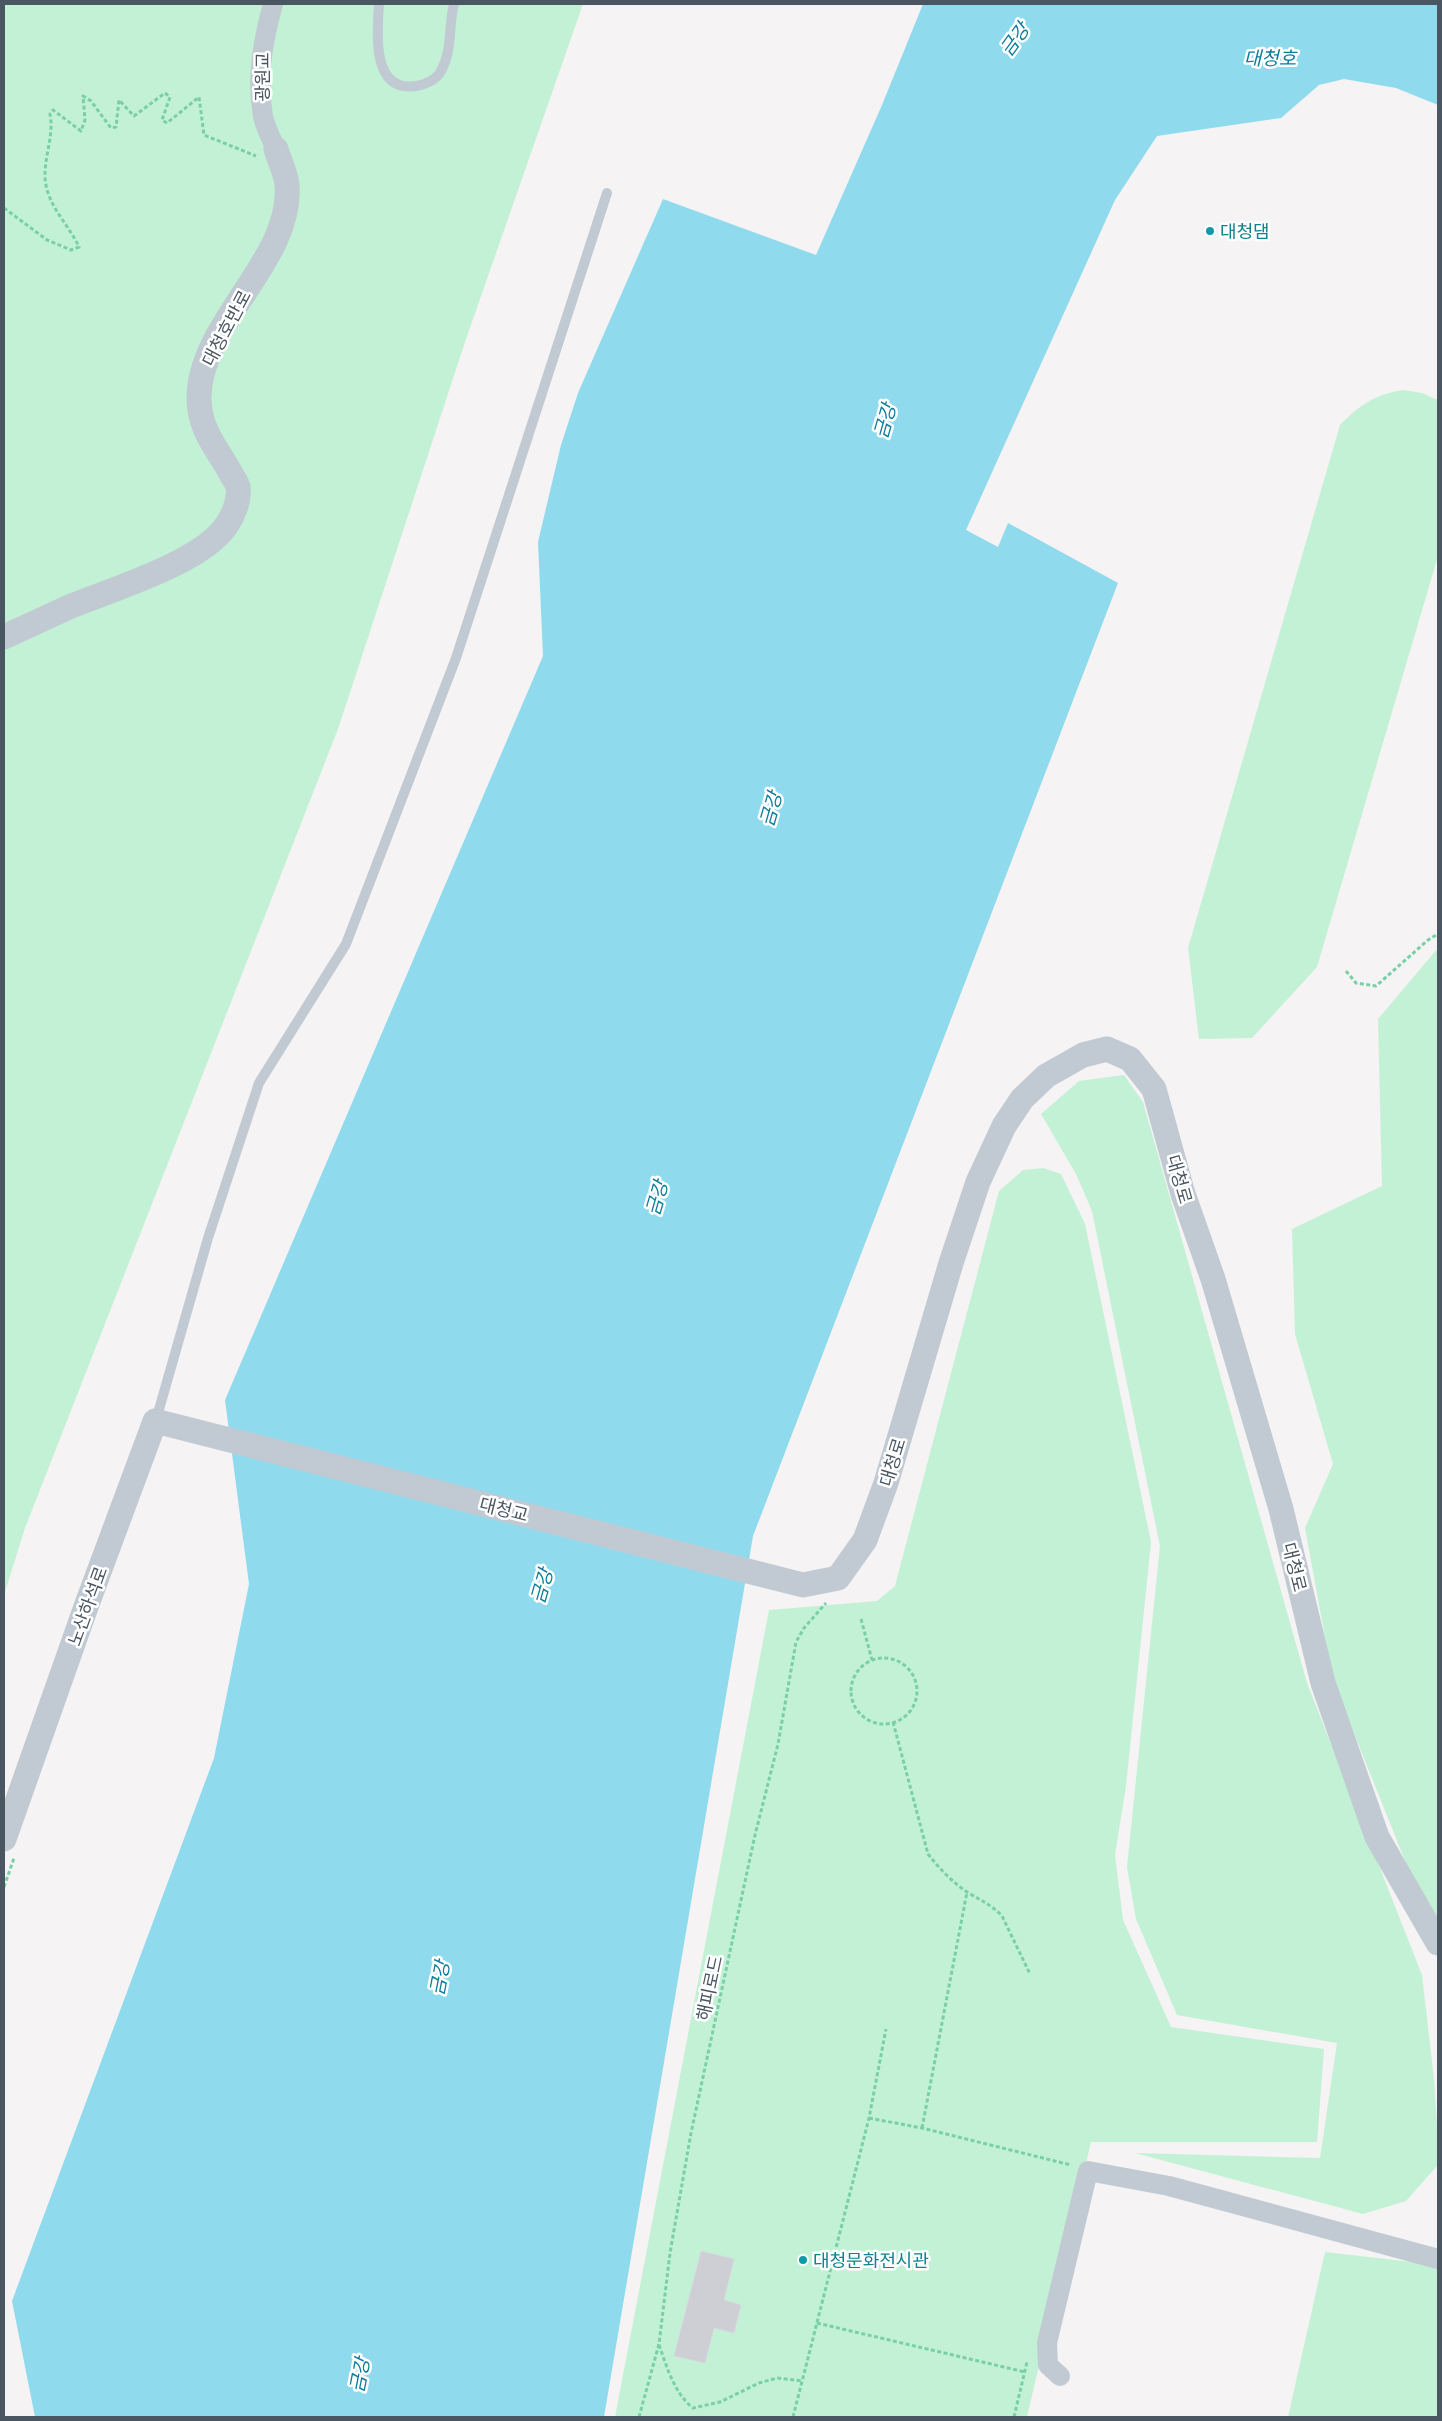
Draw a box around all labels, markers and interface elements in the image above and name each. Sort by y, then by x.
water label: 금강 [994,16,1035,60]
water label: 대청호 [1244,46,1298,69]
street label: 광원교 [251,52,273,102]
place label: 대청댐 [1220,220,1270,242]
marker: 대청댐 [1204,225,1216,237]
street label: 대청호반로 [197,286,255,370]
water label: 금강 [868,399,901,441]
water label: 금강 [754,787,787,829]
street label: 대청로 [1163,1152,1197,1206]
water label: 금강 [640,1176,673,1218]
street label: 대청로 [874,1435,910,1489]
street label: 대청교 [477,1492,531,1526]
street label: 대청로 [1278,1540,1312,1594]
street label: 노산하석로 [63,1563,111,1649]
water label: 금강 [525,1564,558,1606]
street label: 해피로드 [691,1953,727,2023]
water label: 금강 [424,1956,454,1997]
place label: 대청문화전시관 [813,2249,929,2271]
marker: 대청문화전시관 [797,2254,809,2266]
water label: 금강 [344,2353,374,2394]

